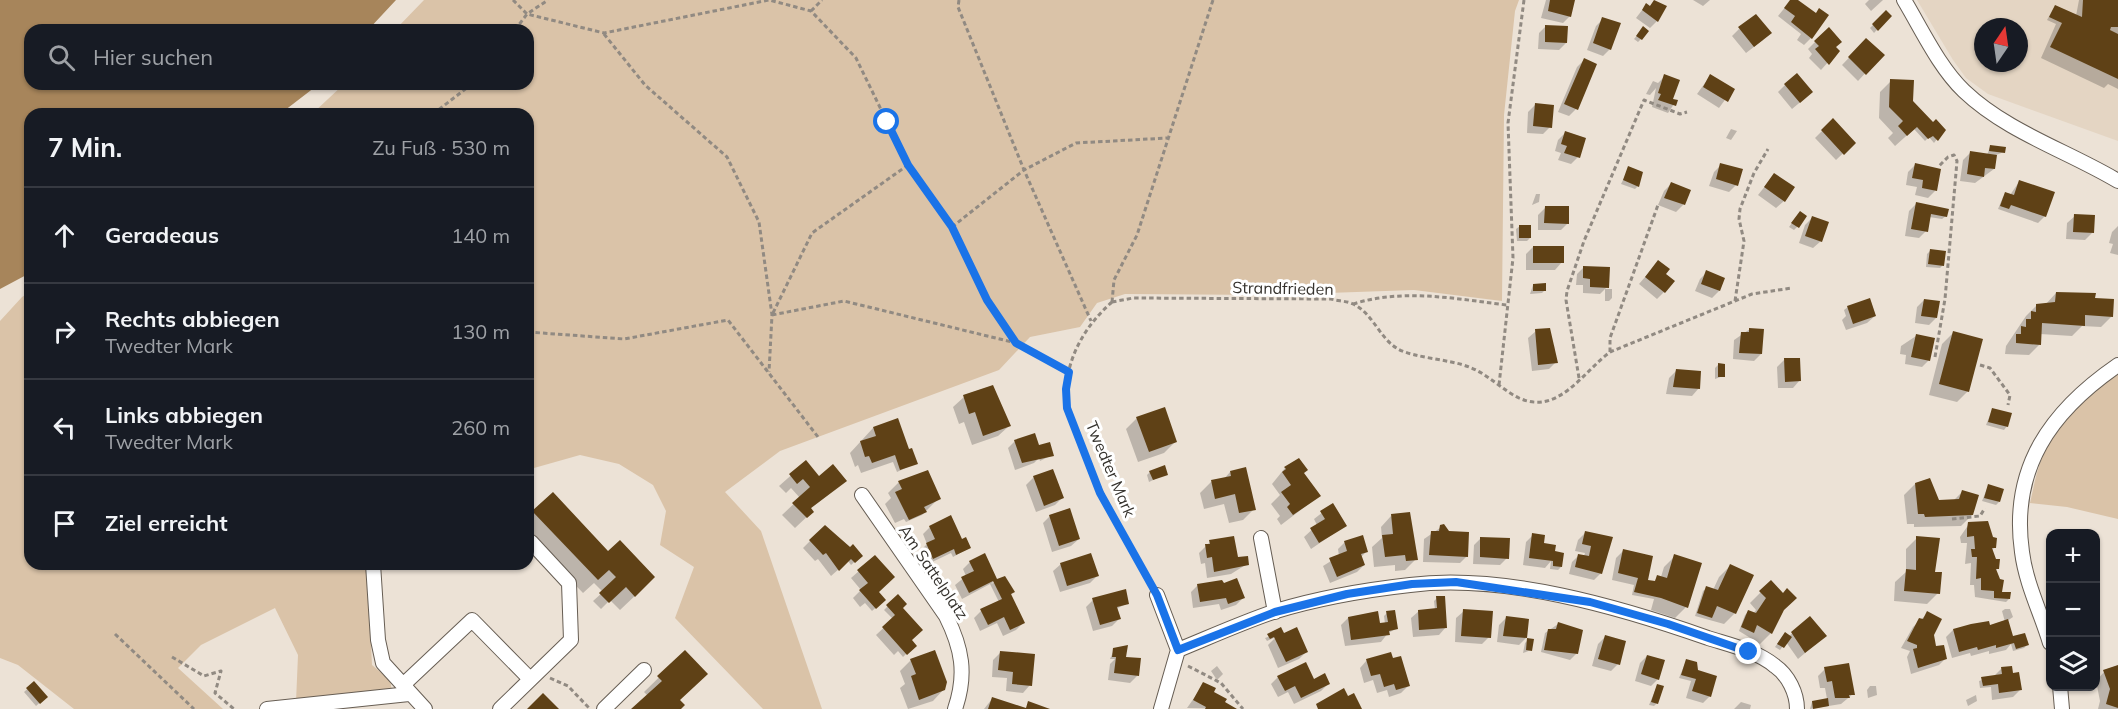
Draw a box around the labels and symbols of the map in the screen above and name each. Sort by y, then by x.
north arrow [1974,18,2028,72]
route start [873,108,899,134]
street label: Strandfrieden [1232,277,1334,299]
street label: Twedter Mark [1082,418,1140,521]
street label: Am Sattelplatz [895,521,973,623]
route end [1735,638,1761,664]

